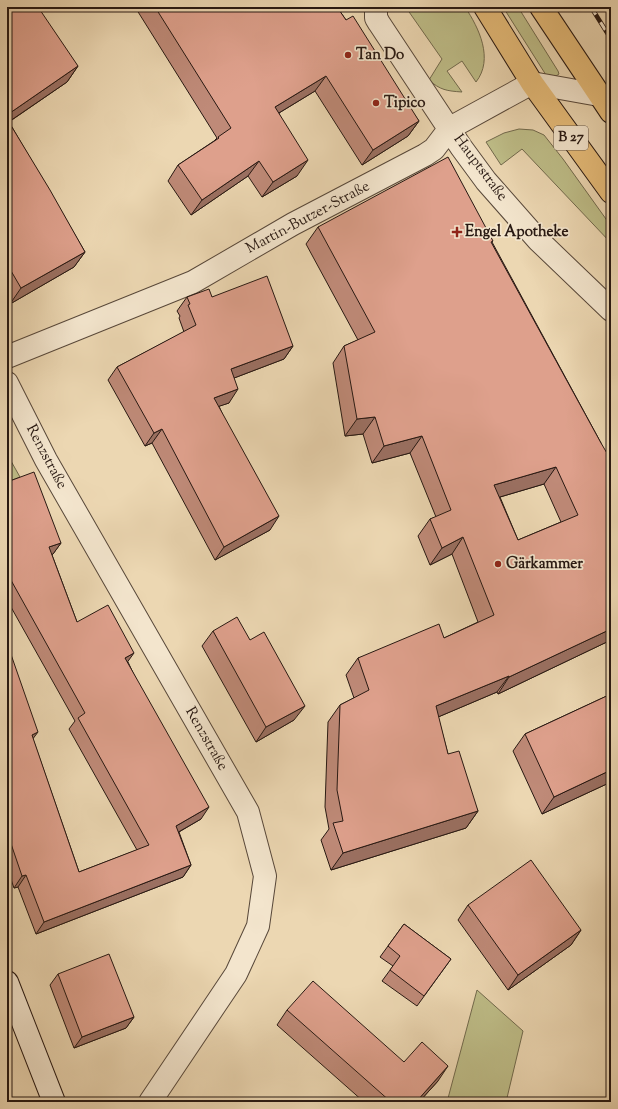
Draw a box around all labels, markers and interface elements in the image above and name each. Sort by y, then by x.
place label: Tan Do [356,45,404,66]
marker: Tan Do [343,50,353,60]
place label: Tipico [384,93,426,114]
marker: Tipico [371,98,381,108]
road number: B 27 [554,126,588,150]
street label: Hauptstraße [448,130,512,206]
street label: Martin-Butzer-Straße [242,176,374,260]
place label: Engel Apotheke [465,222,568,243]
marker: Engel Apotheke [452,227,462,237]
street label: Renzstraße [20,421,72,493]
place label: Gärkammer [506,554,583,575]
marker: Gärkammer [493,559,503,569]
street label: Renzstraße [179,703,233,775]

